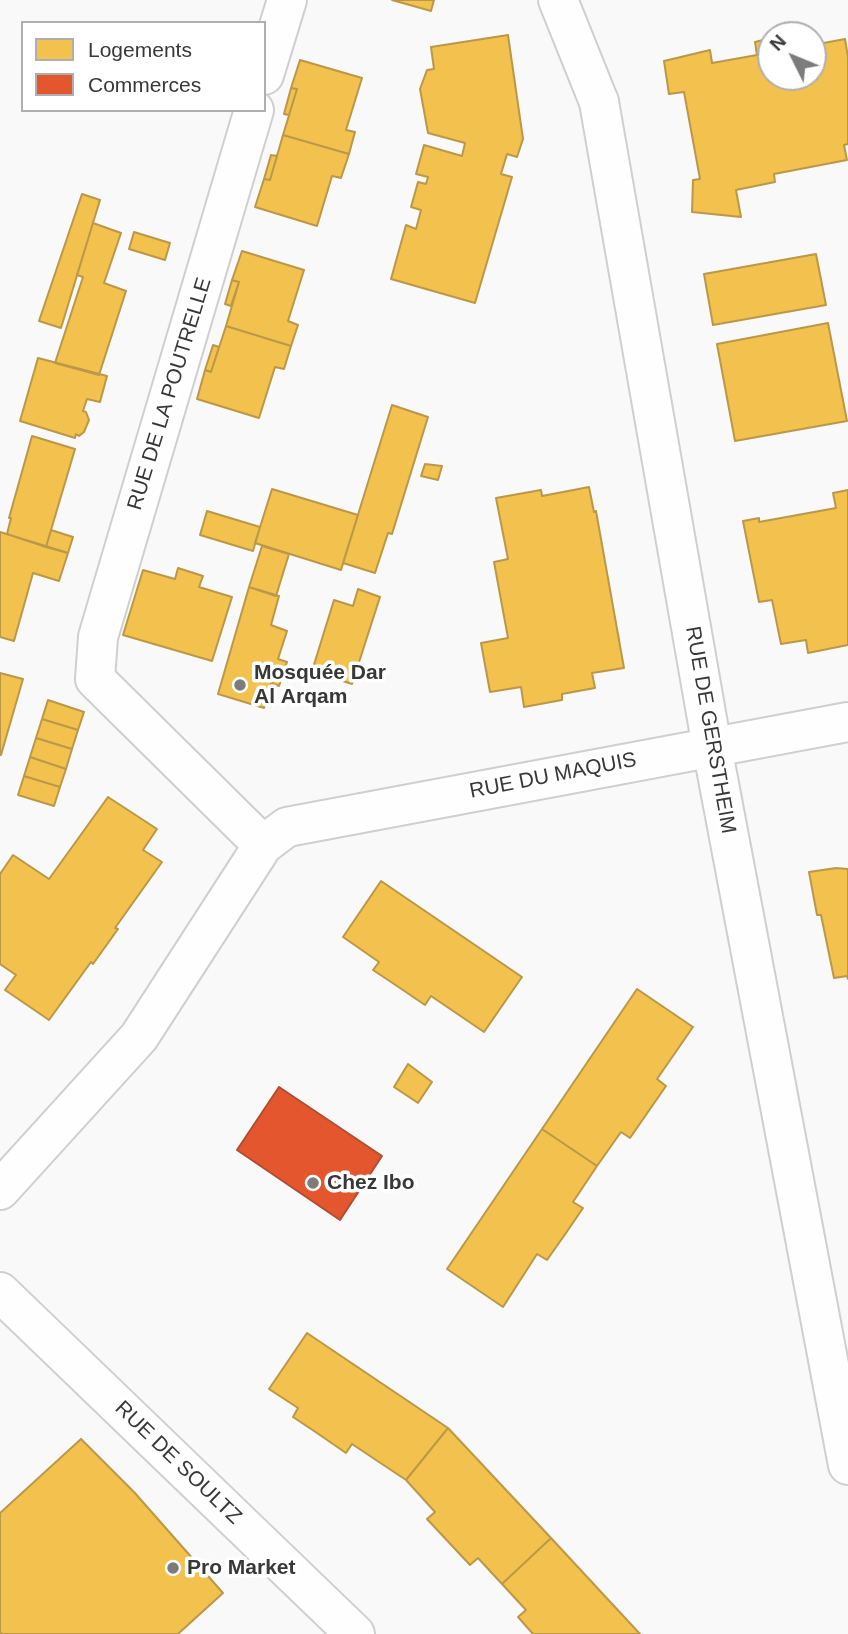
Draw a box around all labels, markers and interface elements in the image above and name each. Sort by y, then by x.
legend [21,21,266,112]
north arrow [757,21,827,91]
text: N [765,31,790,55]
text: Logements [88,38,192,61]
text: Commerces [88,73,201,96]
street label: RUE DE LA POUTRELLE [123,275,217,513]
street label: RUE DE GERSTHEIM [679,624,741,836]
place label: Mosquée Dar Al Arqam [254,660,386,710]
marker: Mosquée Dar Al Arqam [232,677,248,693]
street label: RUE DU MAQUIS [468,747,638,805]
place label: Chez Ibo [327,1170,414,1196]
marker: Chez Ibo [305,1175,321,1191]
street label: RUE DE SOULTZ [109,1396,247,1530]
place label: Pro Market [187,1555,296,1581]
marker: Pro Market [165,1560,181,1576]

